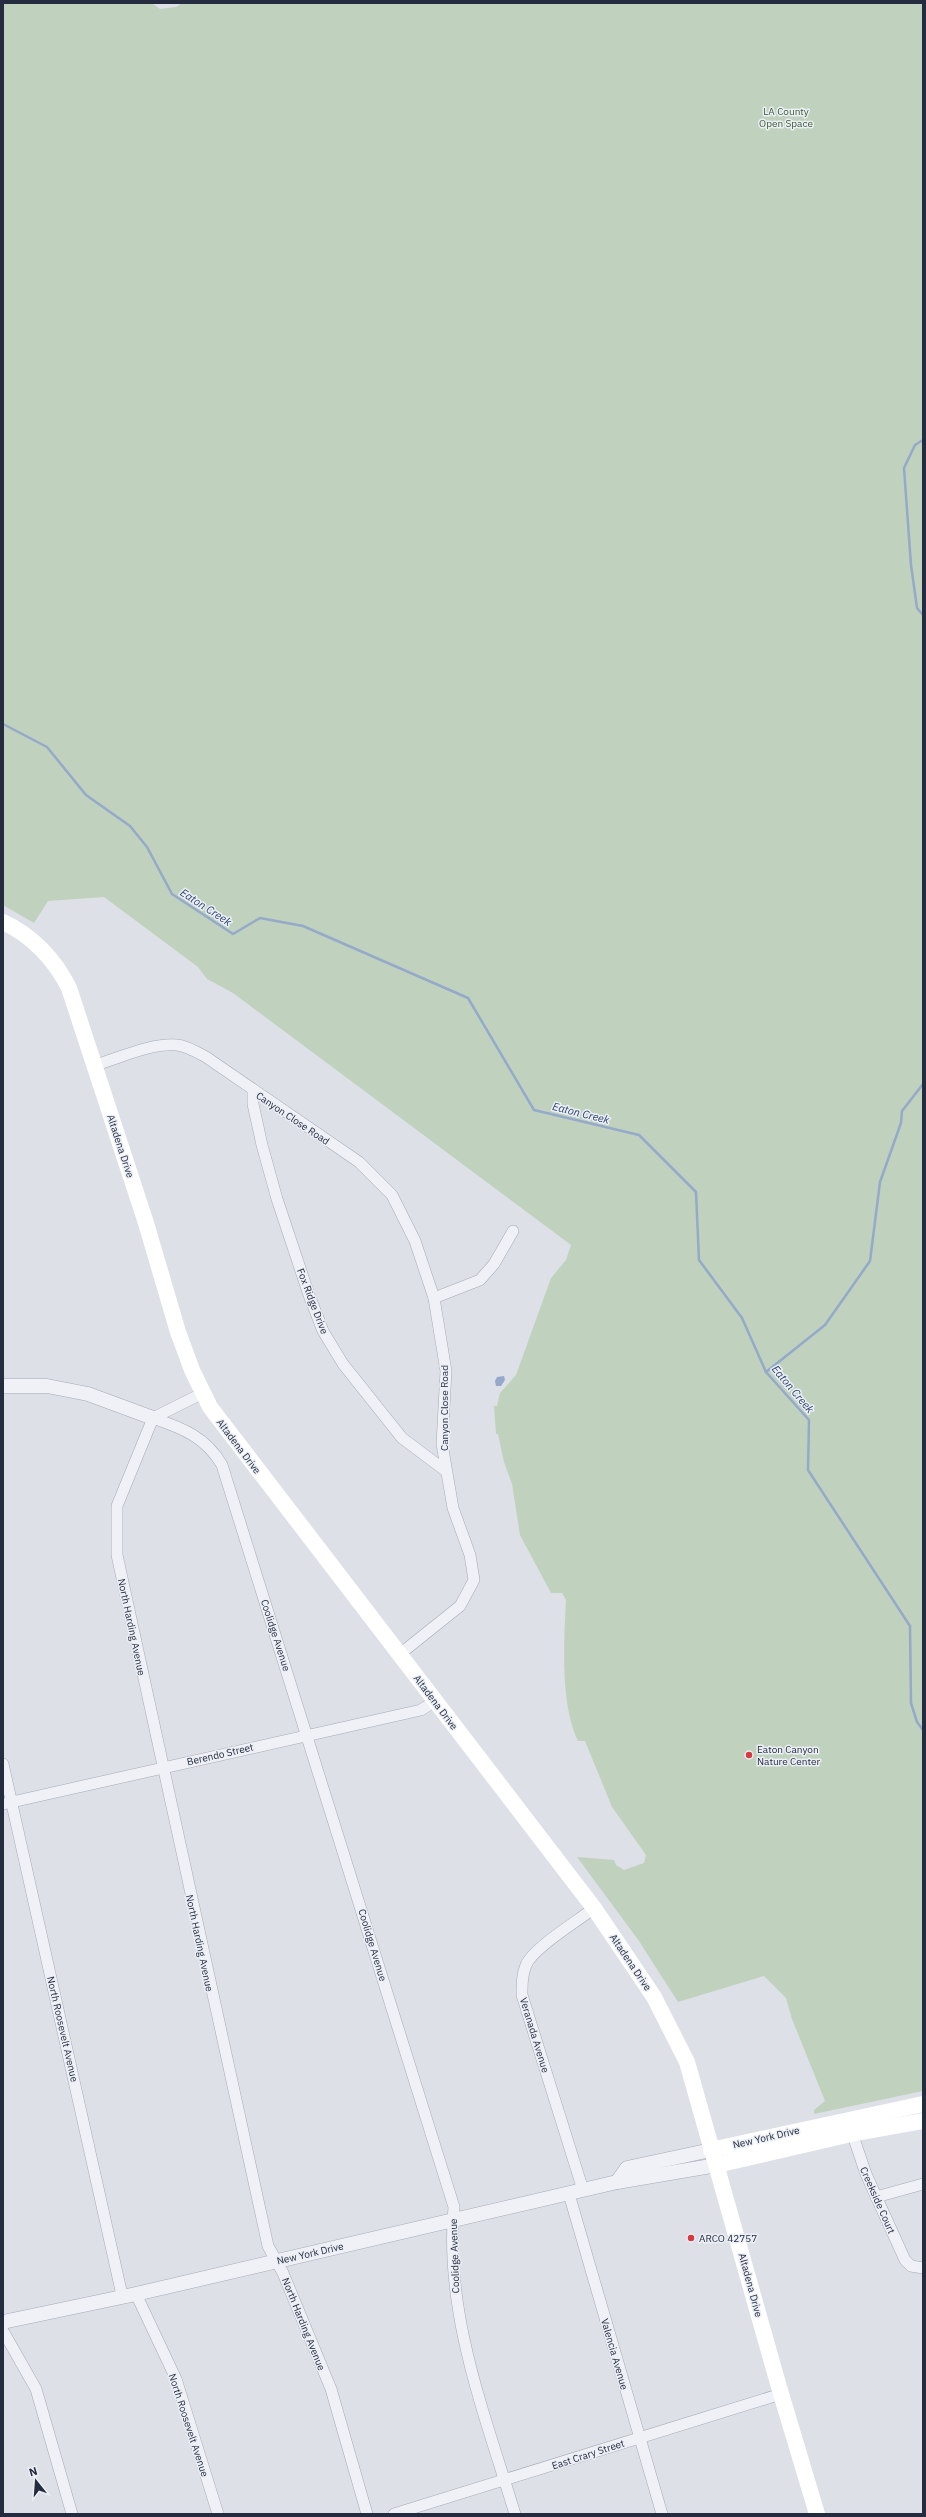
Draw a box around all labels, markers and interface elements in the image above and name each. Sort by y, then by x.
park label: LA County Open Space [759,105,813,130]
water label: Eaton Creek [178,885,235,929]
street label: Canyon Close Road [253,1089,332,1148]
water label: Eaton Creek [551,1099,611,1127]
street label: Altadena Drive [104,1113,137,1180]
street label: Fox Ridge Drive [294,1267,331,1336]
water label: Eaton Creek [769,1362,817,1416]
street label: Canyon Close Road [438,1365,451,1451]
street label: Altadena Drive [214,1416,264,1477]
street label: North Harding Avenue [115,1577,148,1677]
street label: Coolidge Avenue [258,1598,293,1673]
street label: Altadena Drive [411,1672,461,1733]
street label: Berendo Street [186,1740,255,1768]
place label: Eaton Canyon Nature Center [757,1743,820,1768]
marker: Eaton Canyon Nature Center [744,1750,754,1760]
street label: North Harding Avenue [183,1893,216,1993]
street label: Coolidge Avenue [355,1907,390,1983]
street label: Altadena Drive [607,1931,655,1994]
street label: North Roosevelt Avenue [44,1975,81,2084]
street label: Veranada Avenue [517,1996,552,2075]
street label: New York Drive [731,2123,801,2151]
street label: Creekside Court [857,2165,898,2236]
street label: Coolidge Avenue [447,2218,462,2294]
place label: ARCO 42757 [699,2232,757,2245]
marker: ARCO 42757 [686,2233,696,2243]
street label: New York Drive [275,2239,345,2267]
street label: Altadena Drive [736,2252,765,2319]
street label: North Harding Avenue [279,2276,328,2373]
street label: Valencia Avenue [598,2317,631,2392]
street label: North Roosevelt Avenue [166,2372,212,2479]
street label: East Crary Street [550,2436,627,2472]
north arrow [16,2461,56,2501]
text: N [27,2464,39,2479]

